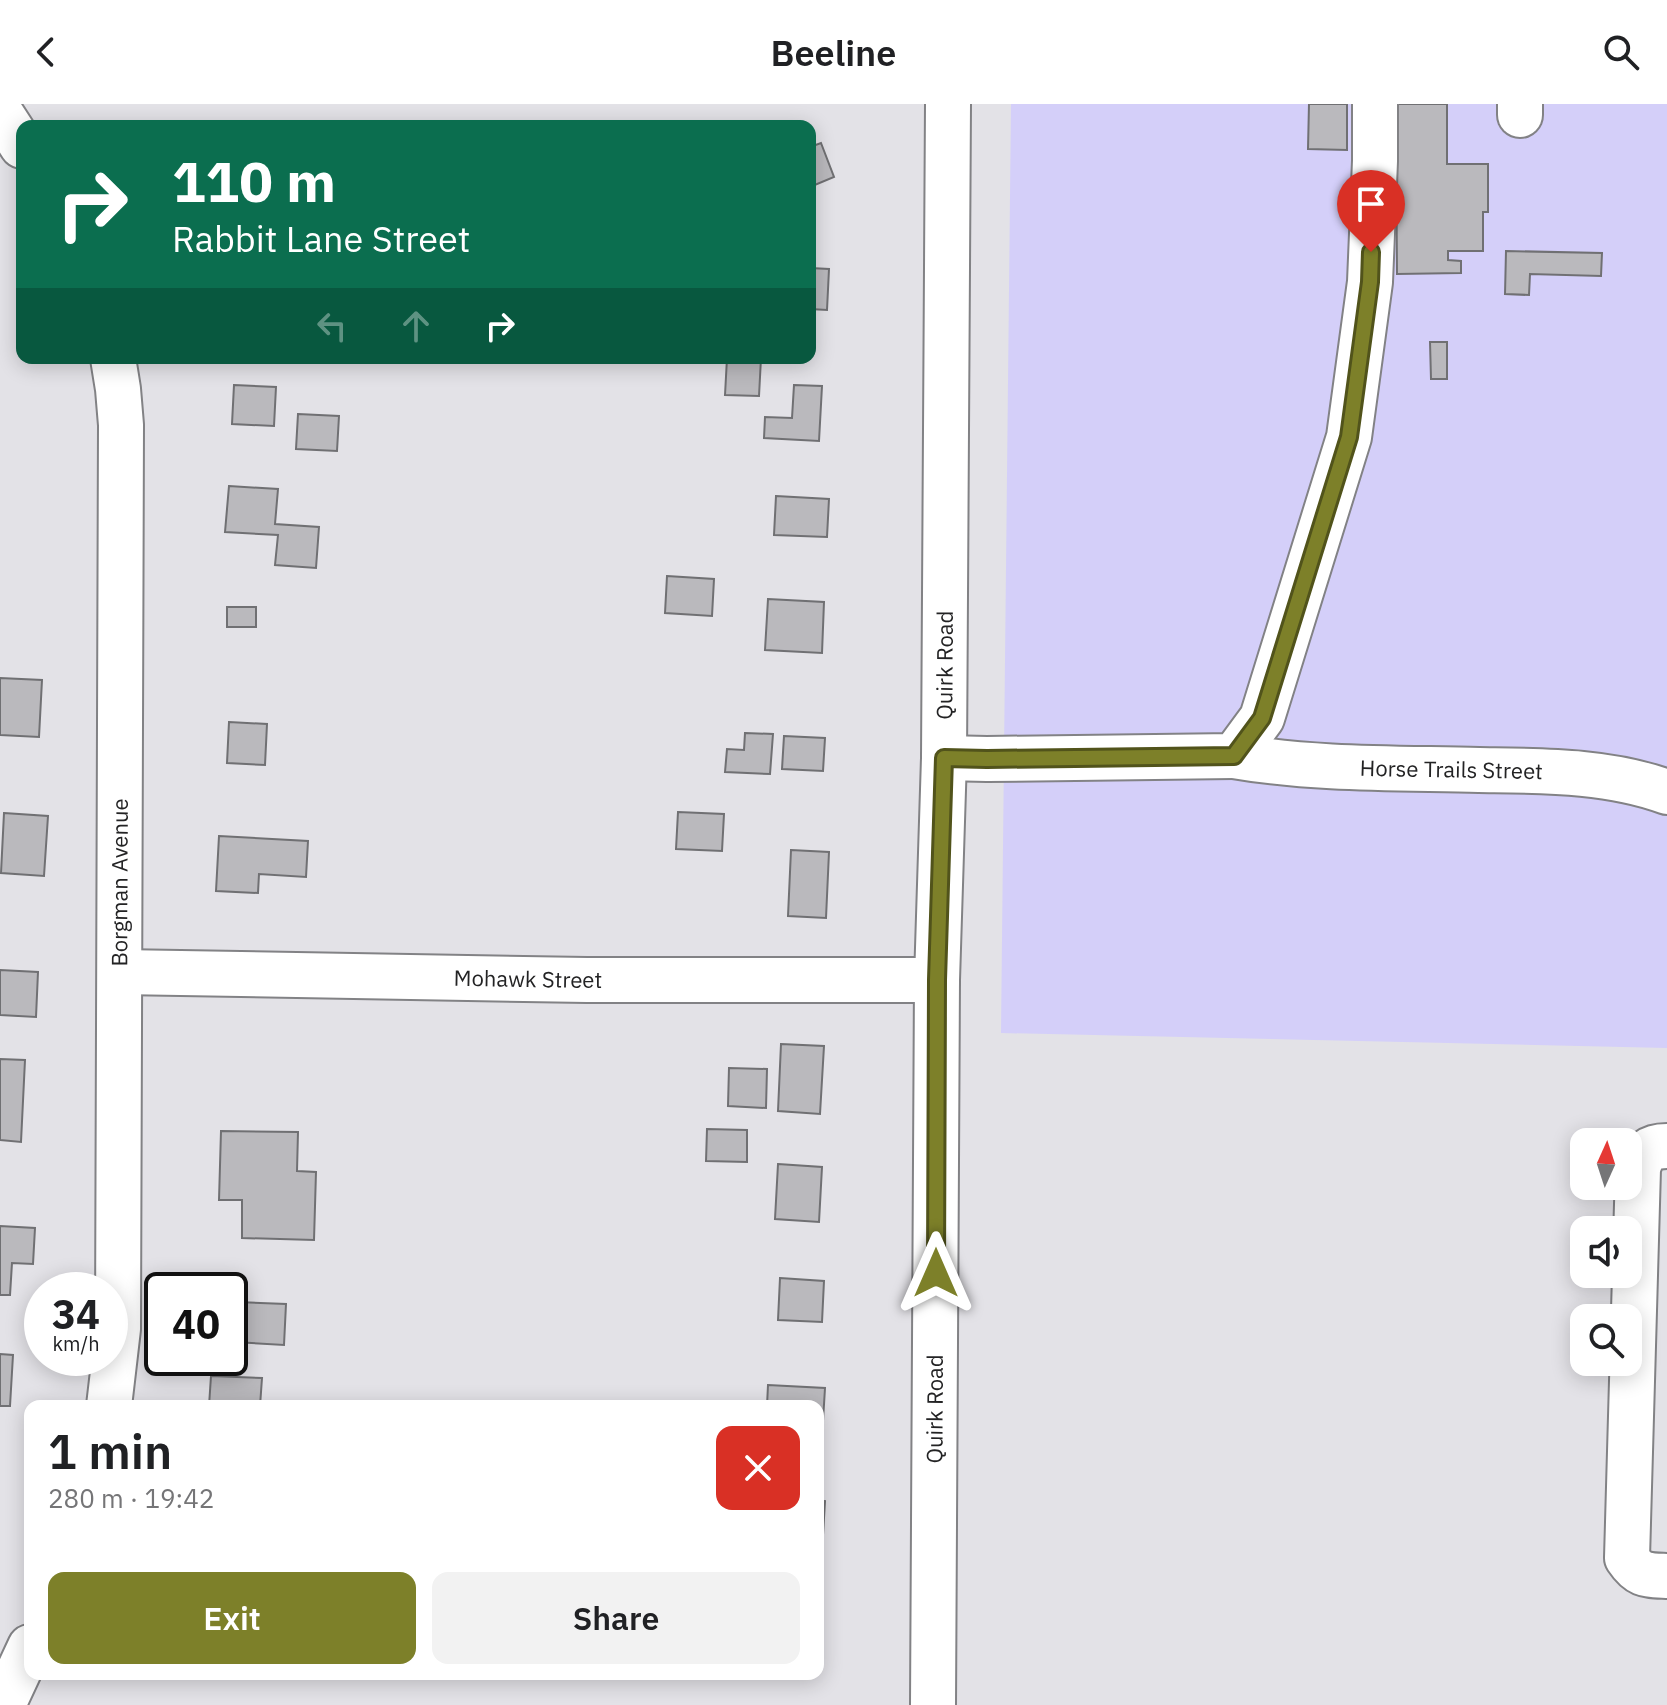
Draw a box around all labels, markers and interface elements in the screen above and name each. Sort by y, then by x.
text: Beeline [771,29,896,76]
icon: back [24,30,68,74]
icon: search [1599,30,1643,74]
text: 110 m [172,145,336,217]
icon: right [40,152,144,256]
pin [1337,170,1405,252]
icon: arrive [1349,182,1393,226]
text: Rabbit Lane Street [172,215,470,262]
icon: left [310,304,354,348]
icon: ahead [394,304,438,348]
icon: right [478,304,522,348]
street label: Quirk Road [929,610,959,720]
street label: Horse Trails Street [1359,753,1543,785]
street label: Borgman Avenue [104,798,134,967]
street label: Mohawk Street [453,963,602,994]
north arrow [1570,1128,1642,1200]
map controls [1570,1128,1642,1376]
button: sound [1570,1216,1642,1288]
position arrow [894,1231,978,1315]
speed limit sign: 40 [144,1272,248,1376]
text: 34 [52,1288,100,1340]
button: search [1570,1304,1642,1376]
text: km/h [52,1330,100,1357]
street label: Quirk Road [919,1354,949,1464]
text: 1 min [48,1420,172,1482]
button: close [716,1426,800,1510]
text: 280 m · 19:42 [48,1481,214,1515]
button: Exit [48,1572,416,1664]
button: Share [432,1572,800,1664]

